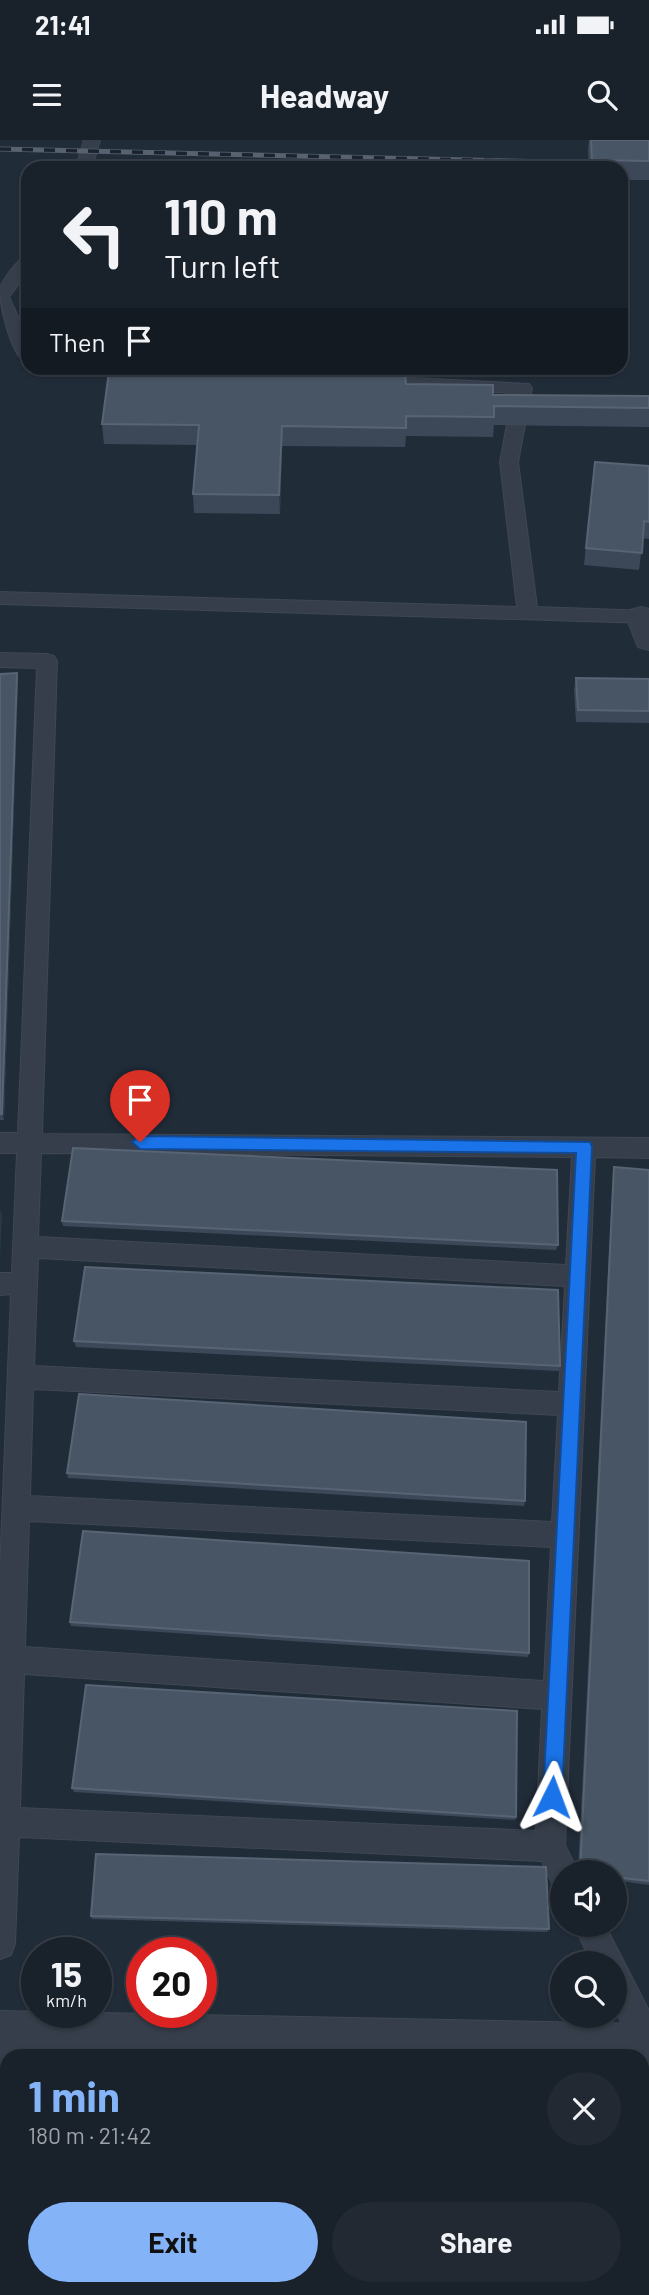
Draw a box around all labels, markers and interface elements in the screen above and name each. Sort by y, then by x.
text: 21:41 [35,9,91,40]
icon: menu [28,76,66,114]
text: Headway [260,76,389,114]
icon: search [583,76,621,114]
text: 110 m [164,186,278,245]
icon: left [49,189,140,280]
text: Turn left [164,246,281,284]
icon: arrive [120,322,158,360]
text: Then [49,326,106,357]
pin [110,1070,170,1142]
icon: arrive [121,1081,159,1119]
position arrow [515,1760,589,1834]
map controls [550,1860,627,2028]
button: sound [550,1860,627,1937]
speed limit sign: 20 [126,1937,217,2028]
button: search [550,1951,627,2028]
text: 15 [51,1952,82,1994]
text: km/h [46,1989,87,2011]
text: 1 min [28,2070,120,2120]
button: close [547,2072,621,2146]
text: 180 m · 21:42 [28,2121,152,2149]
button: Exit [28,2202,318,2282]
button: Share [332,2202,621,2282]

